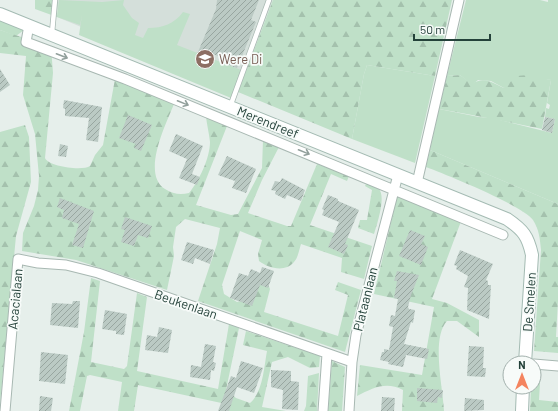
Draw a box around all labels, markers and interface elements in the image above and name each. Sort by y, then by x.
scale bar [414,16,490,42]
text: 50 m [420,22,445,36]
school or university icon: Were Di [194,48,216,70]
place label: Were Di [219,51,262,67]
one-way arrow [56,52,68,60]
one-way arrow [177,100,189,107]
street label: Merendreef [235,102,301,142]
one-way arrow [297,149,309,157]
street label: Plataanlaan [349,265,381,333]
street label: Acacialaan [4,268,26,330]
street label: De Smelen [519,272,539,332]
street label: Beukenlaan [152,286,220,322]
north arrow [502,355,542,395]
text: N [518,358,526,371]

